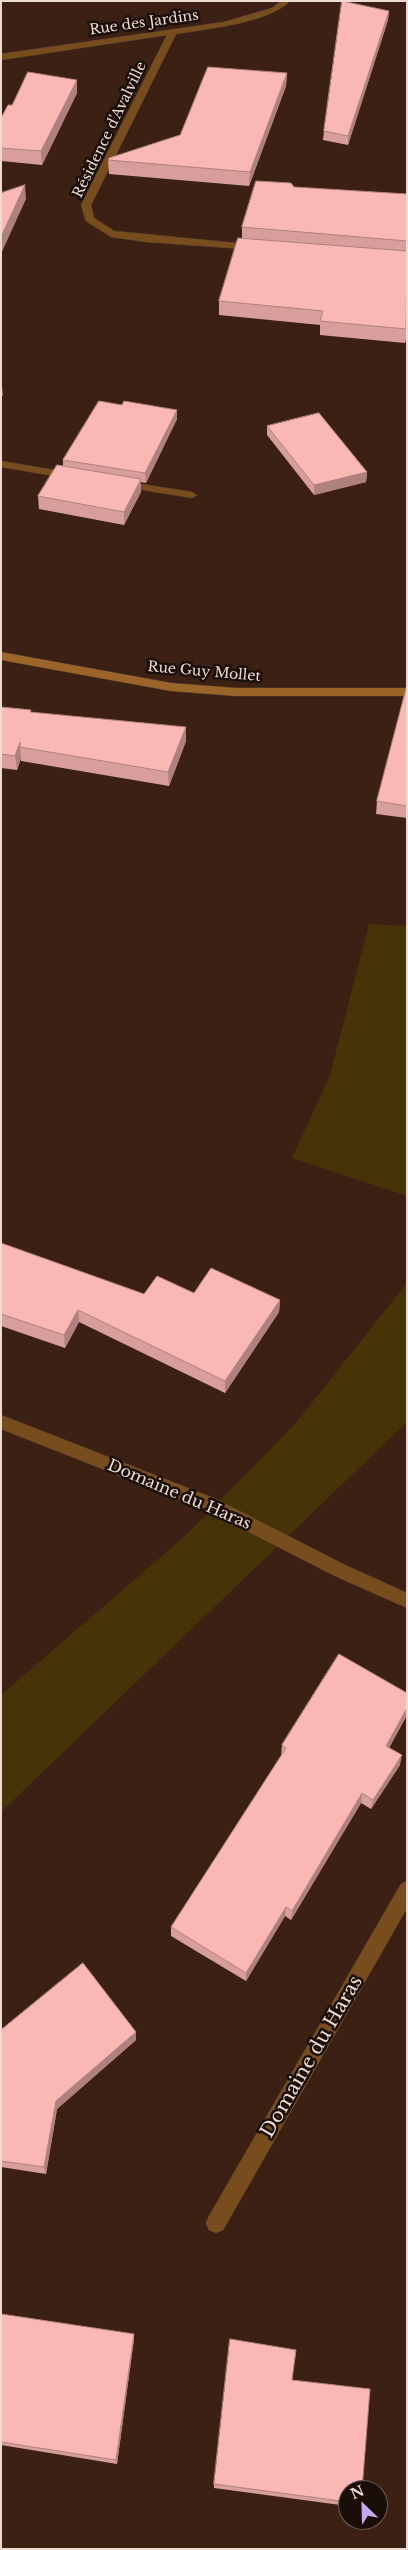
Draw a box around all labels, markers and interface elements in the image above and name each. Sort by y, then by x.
street label: Rue des Jardins [88,7,200,39]
street label: Résidence d'Avalville [70,59,150,201]
street label: Rue Guy Mollet [147,659,261,685]
street label: Domaine du Haras [104,1456,254,1534]
street label: Domaine du Haras [256,1972,368,2142]
north arrow [338,2480,388,2530]
text: N [348,2481,367,2503]

